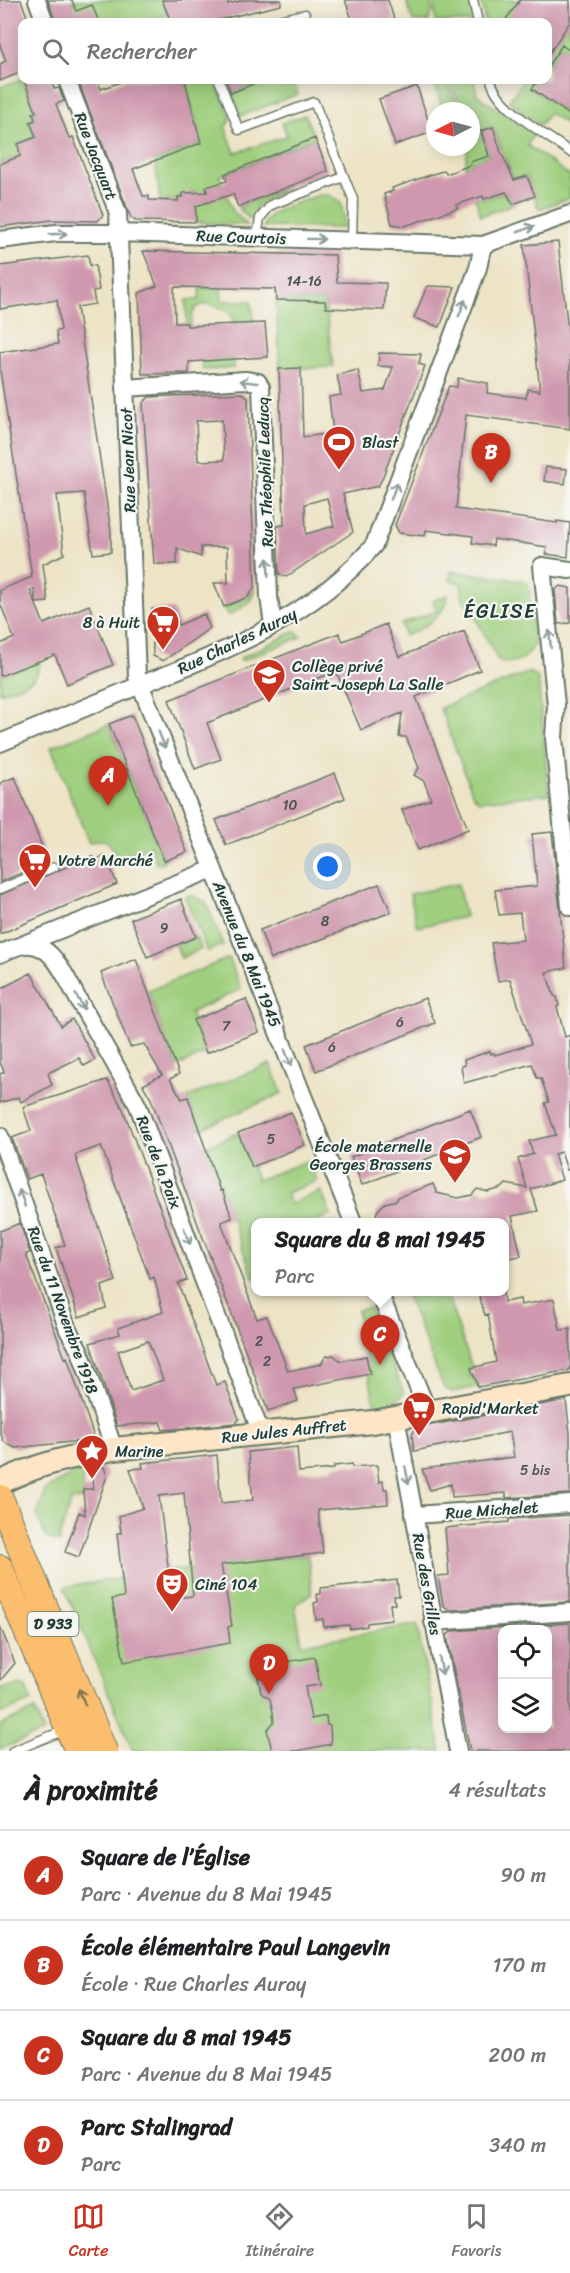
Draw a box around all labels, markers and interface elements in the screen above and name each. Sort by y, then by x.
search box [18,18,552,84]
text: Rechercher [87,32,197,71]
icon: search [39,35,72,68]
north arrow [426,102,480,156]
street label: Rue Jacquart [66,108,126,204]
street label: Rue Courtois [196,221,287,253]
one-way arrow [516,223,535,234]
one-way arrow [48,228,68,239]
one-way arrow [305,233,325,245]
house number: 14-16 [286,269,322,294]
one-way arrow [457,299,468,318]
one-way arrow [240,376,259,387]
street label: Rue Théophile Leducq [248,396,282,547]
street label: Rue Jean Nicot [112,407,144,513]
sports icon: Blast [321,424,357,471]
place label: Blast [362,428,399,457]
pin: B [472,434,510,483]
one-way arrow [390,482,401,500]
one-way arrow [263,557,274,577]
district label: ÉGLISE [463,594,537,629]
street label: Rue Charles Auray [172,599,302,682]
supermarket icon: 8 à Huit [145,604,181,651]
place label: 8 à Huit [83,608,140,637]
one-way arrow [544,630,555,650]
place label: Collège privé Saint-Joseph La Salle [292,652,444,699]
school or university icon: Collège privé Saint-Joseph La Salle [251,657,287,704]
one-way arrow [157,730,168,748]
pin: A [88,756,128,806]
house number: 10 [283,793,298,818]
supermarket icon: Votre Marché [17,842,53,889]
place label: Votre Marché [58,846,153,875]
your location [313,852,342,881]
street label: Avenue du 8 Mai 1945 [204,875,290,1032]
house number: 8 [321,909,330,934]
house number: 9 [160,916,169,941]
one-way arrow [74,993,86,1010]
house number: 6 [396,1010,404,1035]
house number: 7 [222,1014,231,1039]
house number: 6 [328,1035,336,1060]
one-way arrow [283,1048,294,1066]
street label: Rue de la Paix [128,1111,190,1214]
house number: 5 [267,1127,276,1152]
place label: École maternelle Georges Brassens [310,1132,433,1179]
school or university icon: École maternelle Georges Brassens [437,1137,473,1184]
one-way arrow [16,1189,27,1208]
popup [251,1218,509,1296]
text: Square du 8 mai 1945 [275,1220,485,1259]
street label: Rue du 11 Novembre 1918 [19,1222,107,1398]
one-way arrow [182,1226,193,1245]
text: Parc [275,1259,315,1294]
pin: C [360,1316,400,1365]
house number: 2 [255,1329,263,1354]
house number: 2 [263,1349,271,1374]
supermarket icon: Rapid'Market [401,1390,437,1437]
place label: Rapid'Market [442,1394,539,1423]
street label: Rue Jules Auffret [220,1410,348,1452]
place icon: Marine [74,1433,110,1480]
place label: Marine [115,1437,164,1466]
house number: 5 bis [520,1458,551,1483]
one-way arrow [402,1464,413,1484]
street label: Rue Michelet [445,1492,539,1528]
street label: Rue des Grilles [404,1531,450,1638]
theatre icon: Ciné 104 [154,1566,190,1613]
place label: Ciné 104 [195,1570,257,1599]
road number: D 933 [28,1612,78,1636]
map controls [498,1625,552,1733]
button: locate [498,1625,552,1679]
pin: D [250,1644,288,1694]
one-way arrow [436,1656,447,1676]
button: layers [498,1679,552,1733]
one-way arrow [76,1688,87,1706]
text: À proximité [24,1767,158,1813]
text: 4 résultats [448,1773,546,1808]
text: Square de l’Église [81,1838,250,1877]
text: A [37,1858,50,1893]
text: 90 m [501,1858,546,1893]
text: Parc · Avenue du 8 Mai 1945 [81,1877,333,1912]
text: École élémentaire Paul Langevin [81,1928,390,1967]
text: B [37,1948,50,1983]
text: 170 m [493,1948,546,1983]
text: École · Rue Charles Auray [81,1967,306,2002]
text: Square du 8 mai 1945 [81,2018,292,2057]
text: C [37,2038,50,2073]
text: 200 m [489,2038,546,2073]
text: Parc · Avenue du 8 Mai 1945 [81,2057,333,2092]
text: Parc Stalingrad [81,2108,232,2147]
text: D [38,2128,49,2163]
text: 340 m [489,2128,546,2163]
text: Parc [81,2147,121,2182]
tab: Carte [69,2200,108,2265]
tab: Itinéraire [246,2200,314,2265]
tab: Favoris [451,2200,501,2265]

